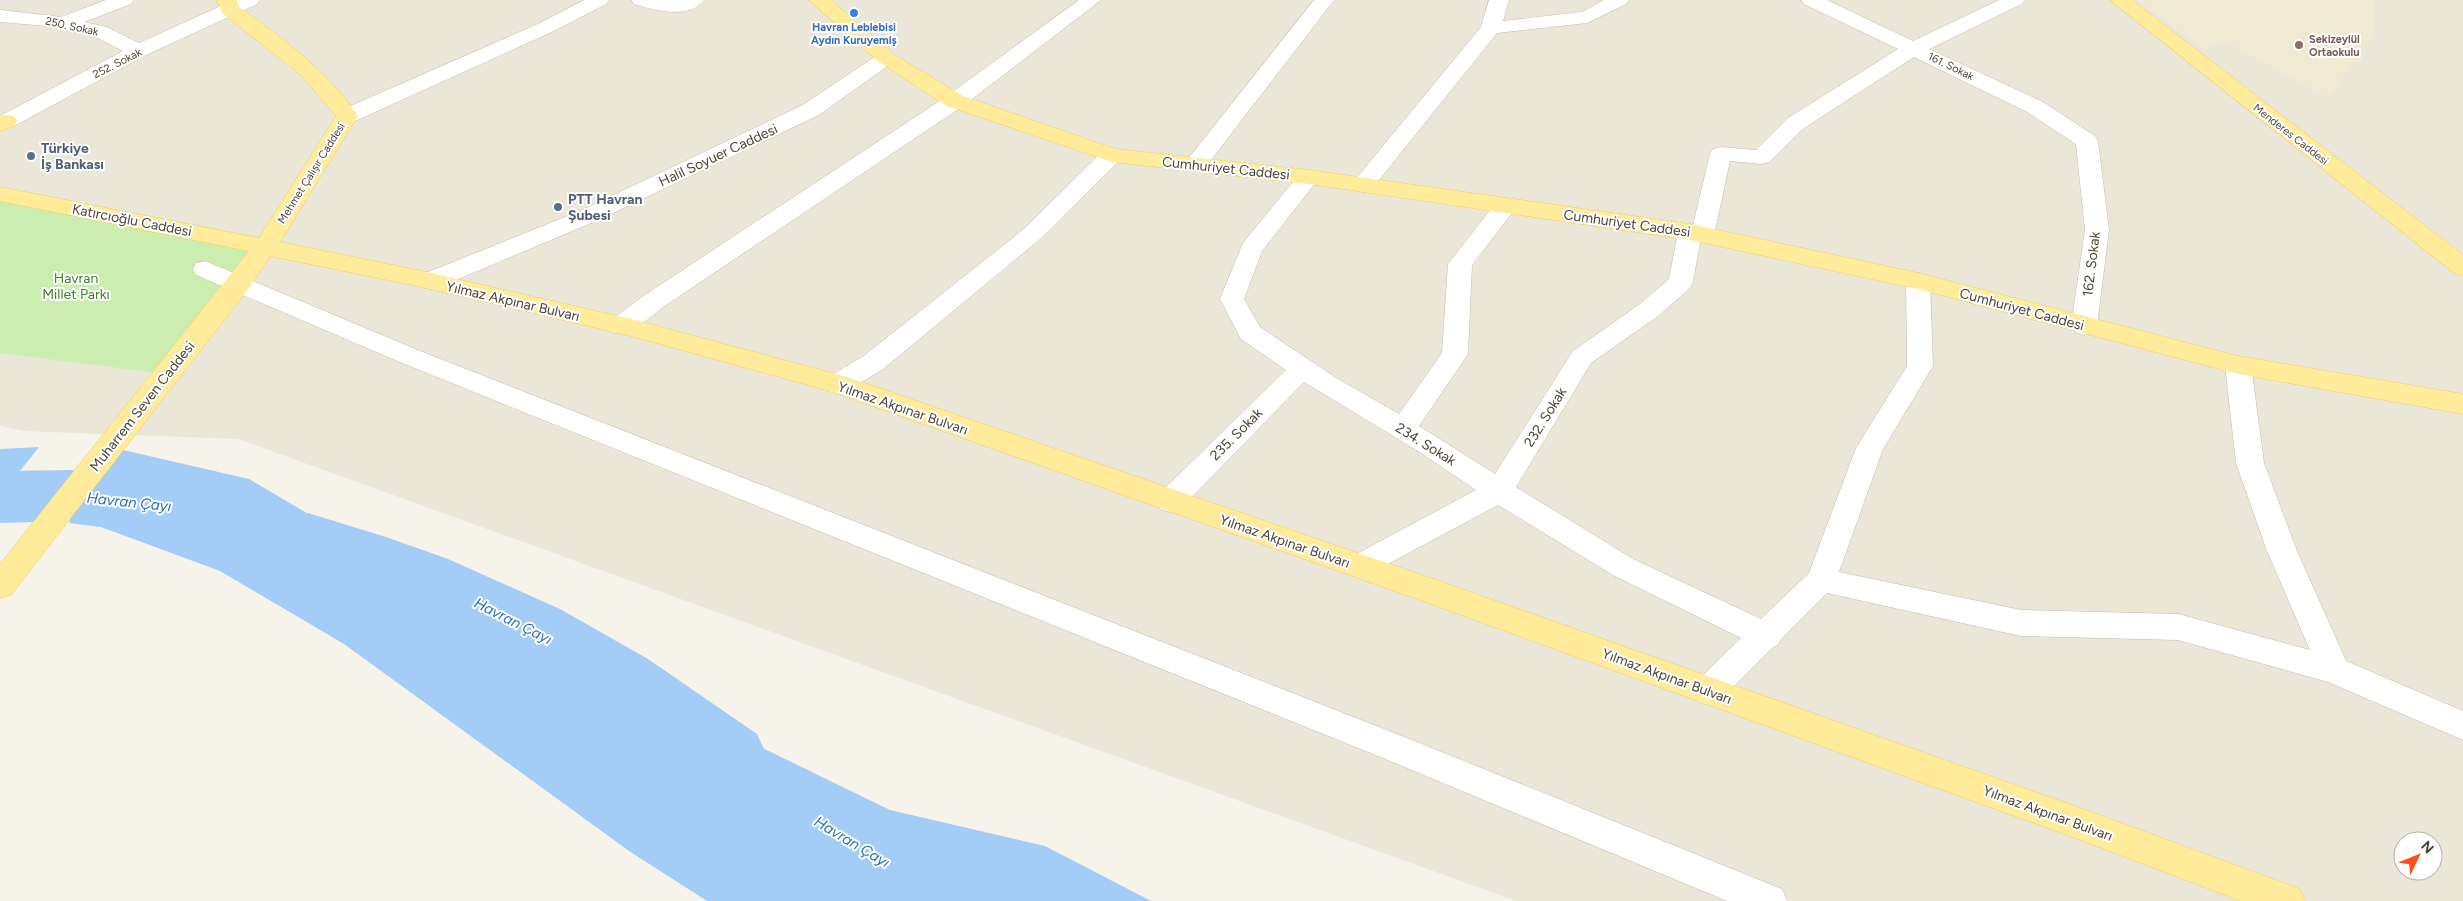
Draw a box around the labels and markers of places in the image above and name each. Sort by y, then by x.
marker: Havran Leblebisi Aydın Kuruyemiş [848,7,860,19]
place label: Havran Leblebisi Aydın Kuruyemiş [811,21,897,47]
place label: Sekizeylül Ortaokulu [2309,33,2360,59]
marker: Sekizeylül Ortaokulu [2293,39,2305,51]
place label: Türkiye İş Bankası [41,140,104,173]
marker: Türkiye İş Bankası [25,150,37,162]
place label: PTT Havran Şubesi [568,191,642,224]
marker: PTT Havran Şubesi [552,201,564,213]

